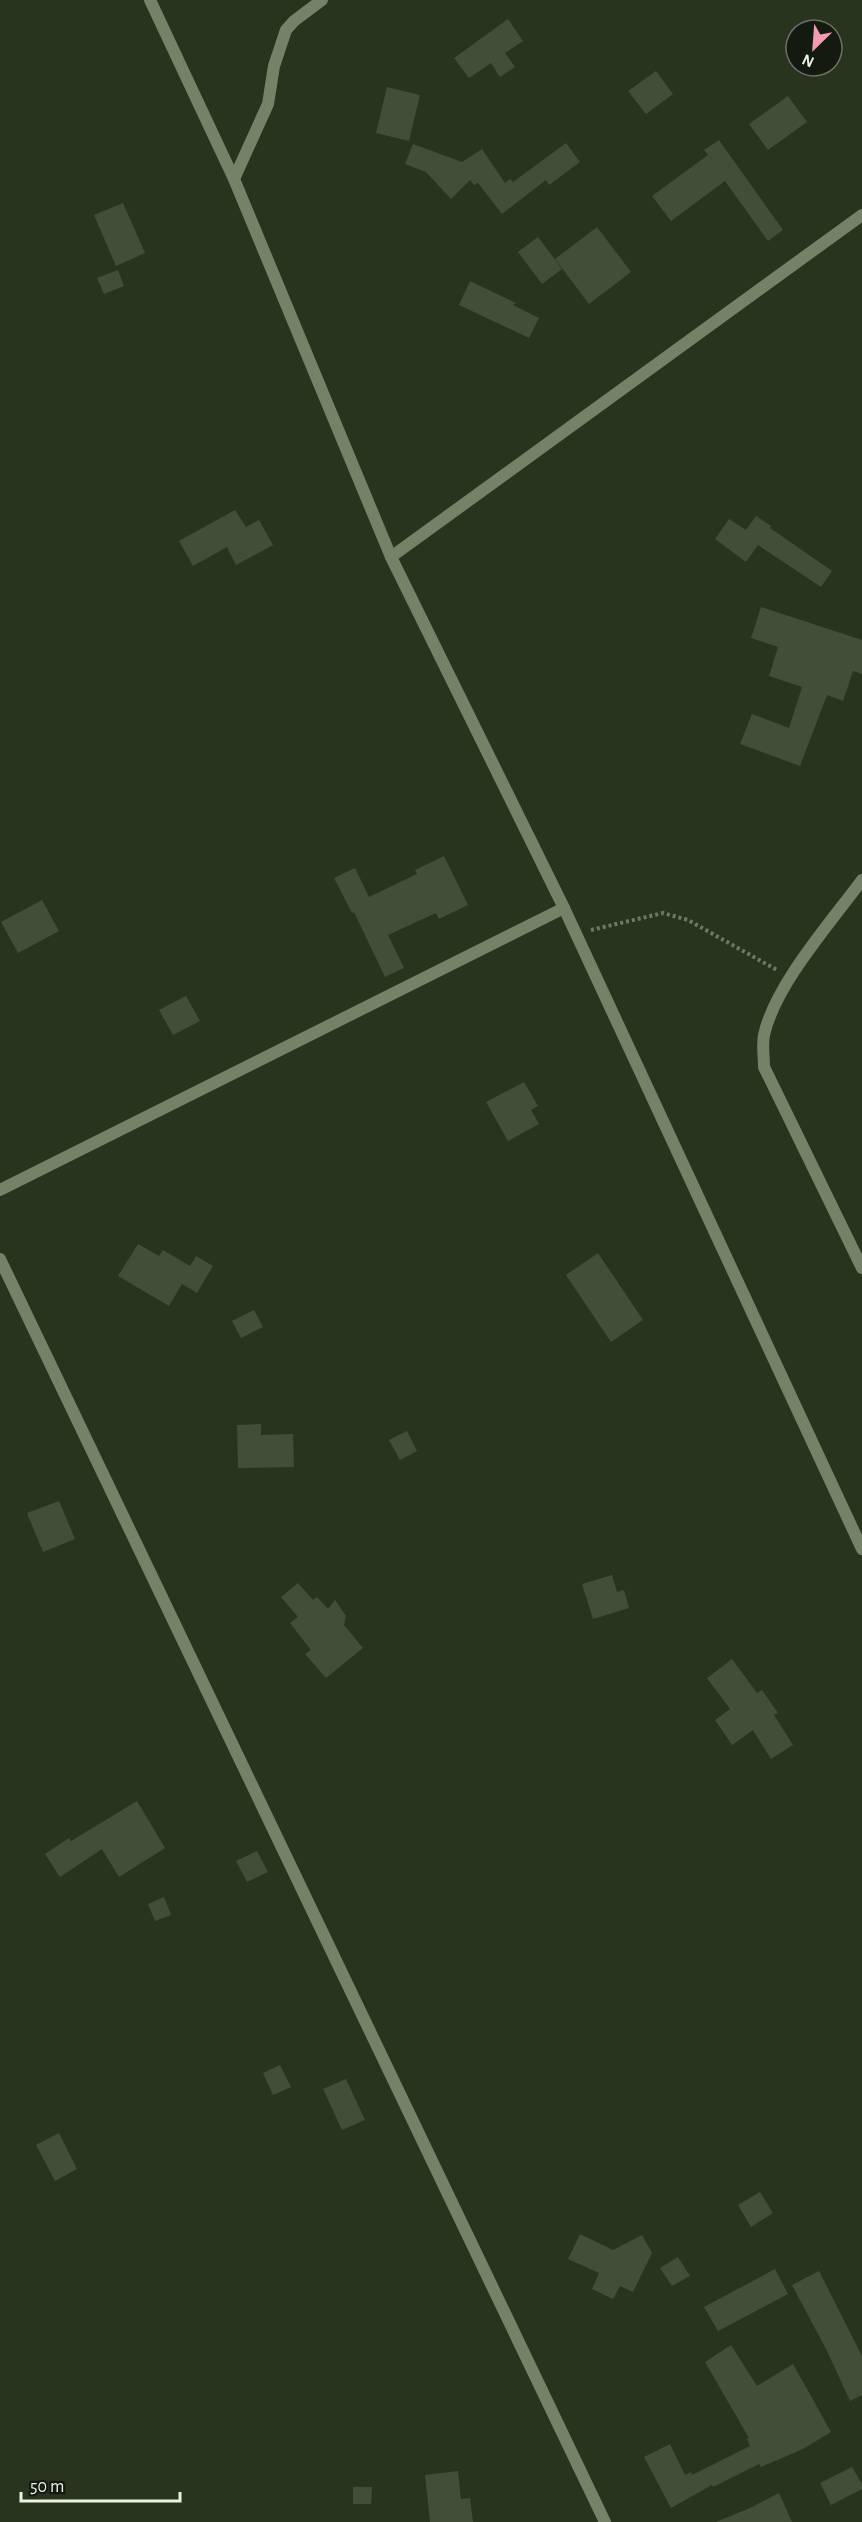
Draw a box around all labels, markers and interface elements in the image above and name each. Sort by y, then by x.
north arrow [784,18,844,78]
text: N [800,51,817,70]
scale bar [21,2465,180,2503]
text: 50 m [30,2478,64,2496]

